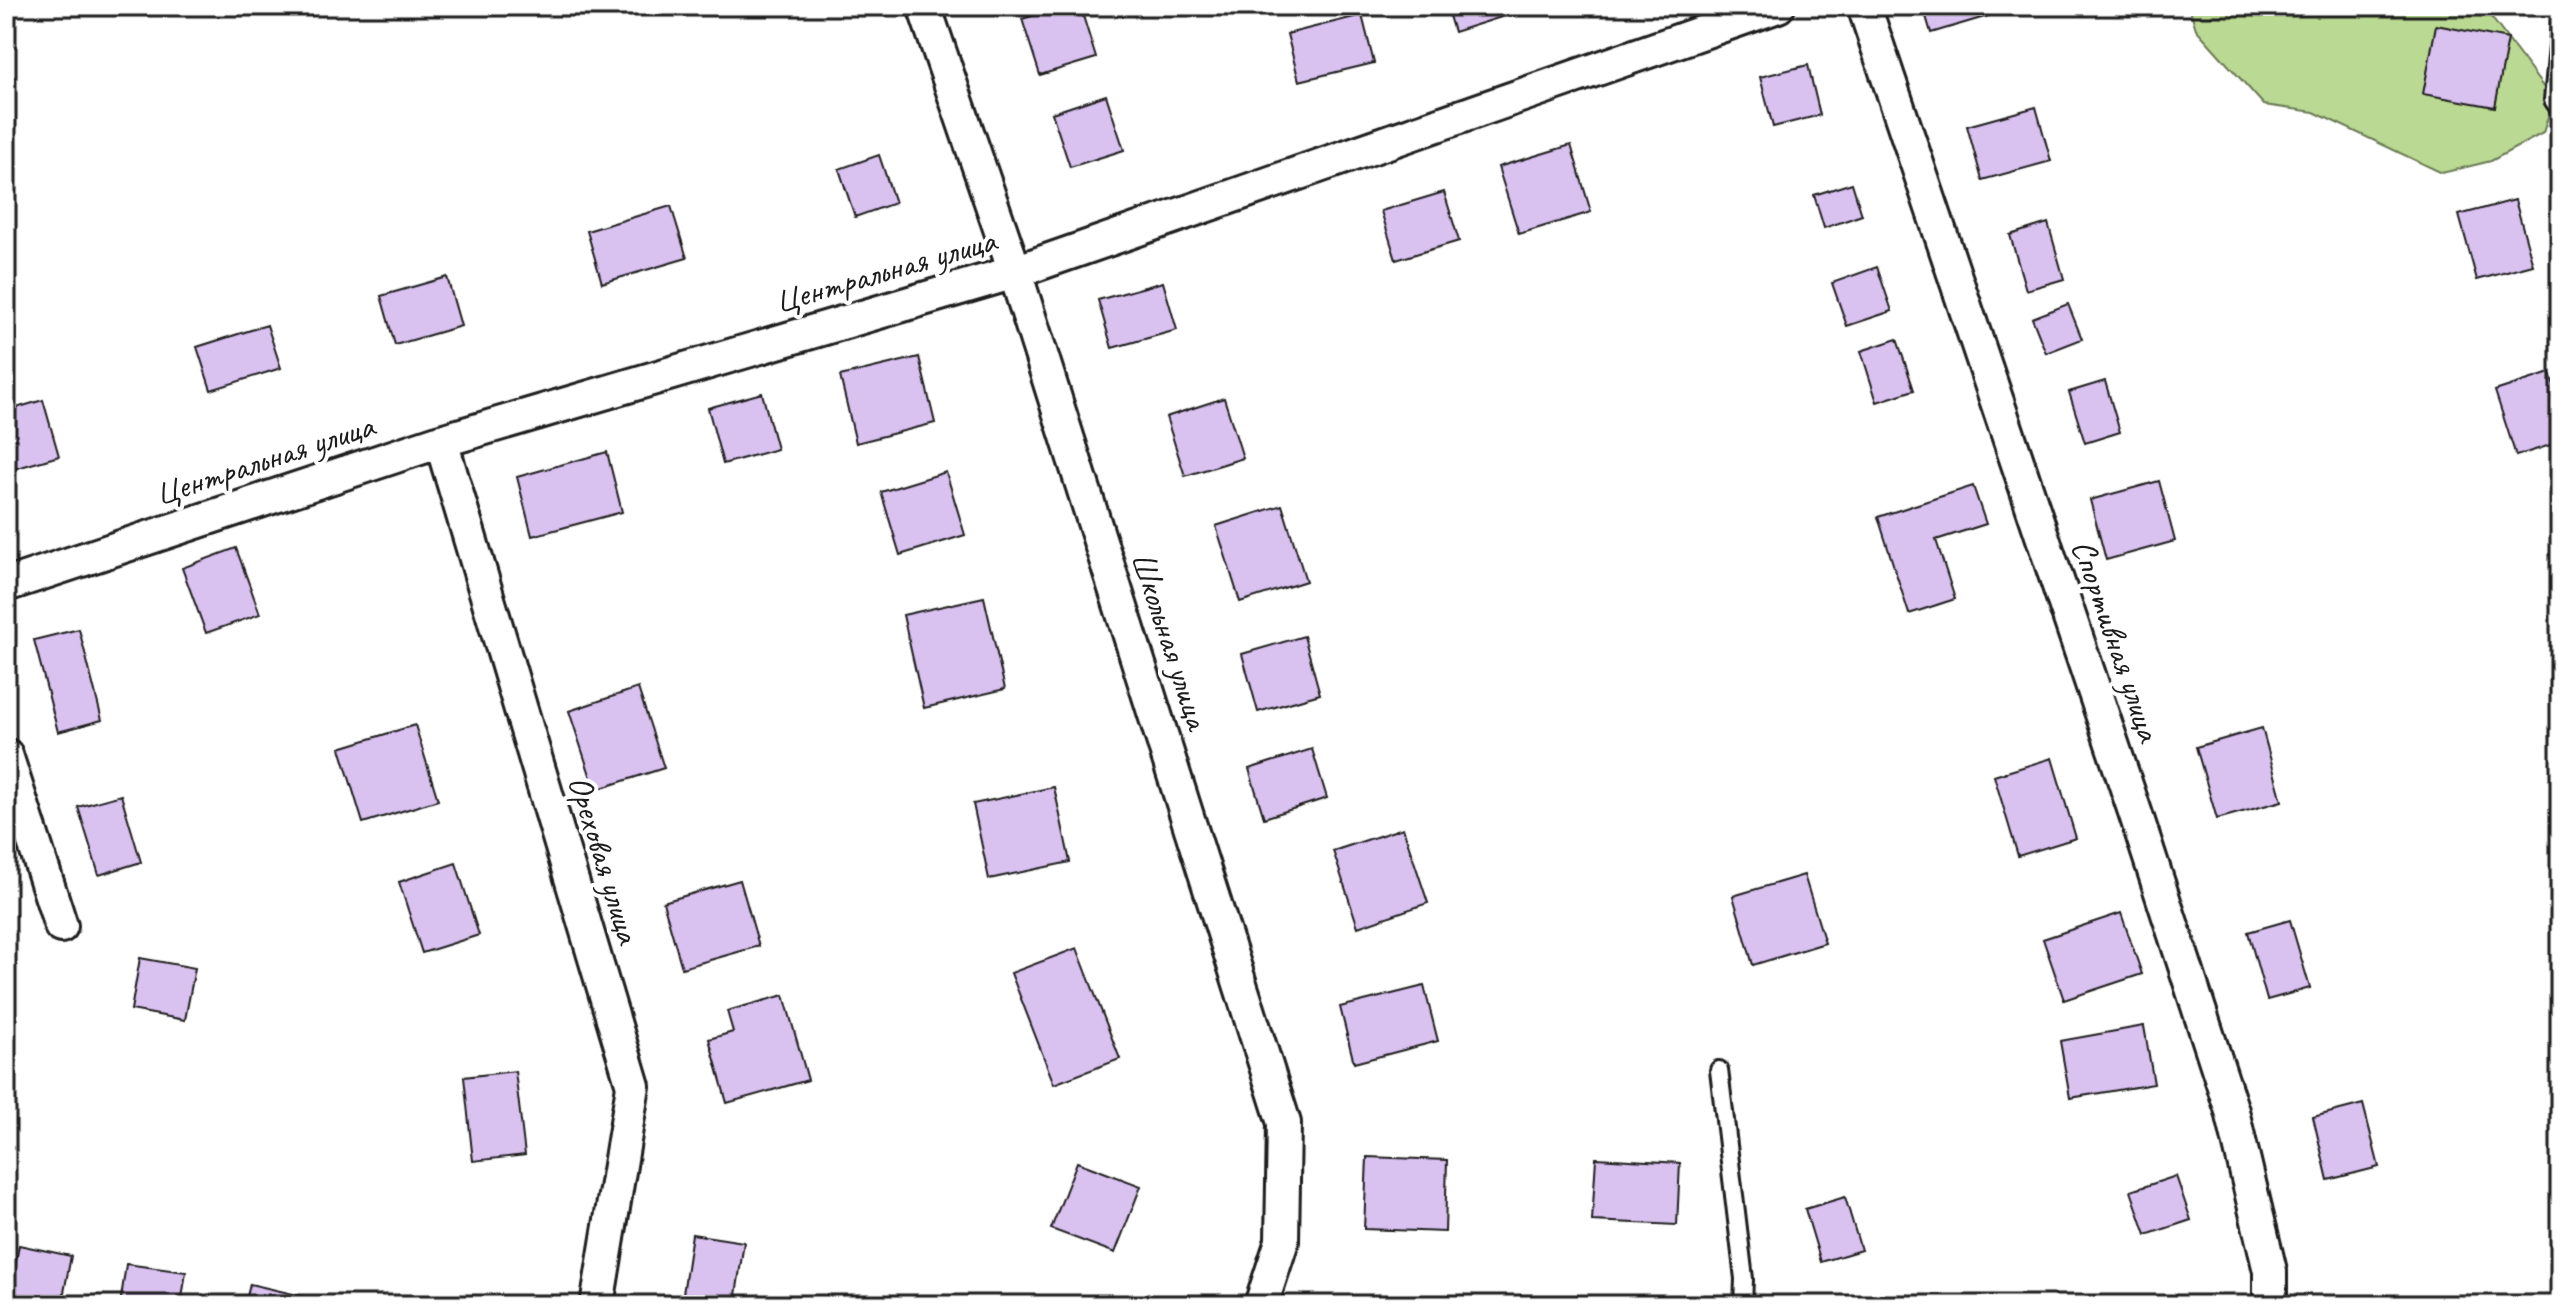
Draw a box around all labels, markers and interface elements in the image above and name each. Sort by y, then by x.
street label: Центральная улица [770,218,1003,323]
street label: Центральная улица [149,403,381,515]
street label: Спортивная улица [2062,534,2172,749]
street label: Школьная улица [1122,546,1220,737]
street label: Ореховая улица [559,770,651,950]

